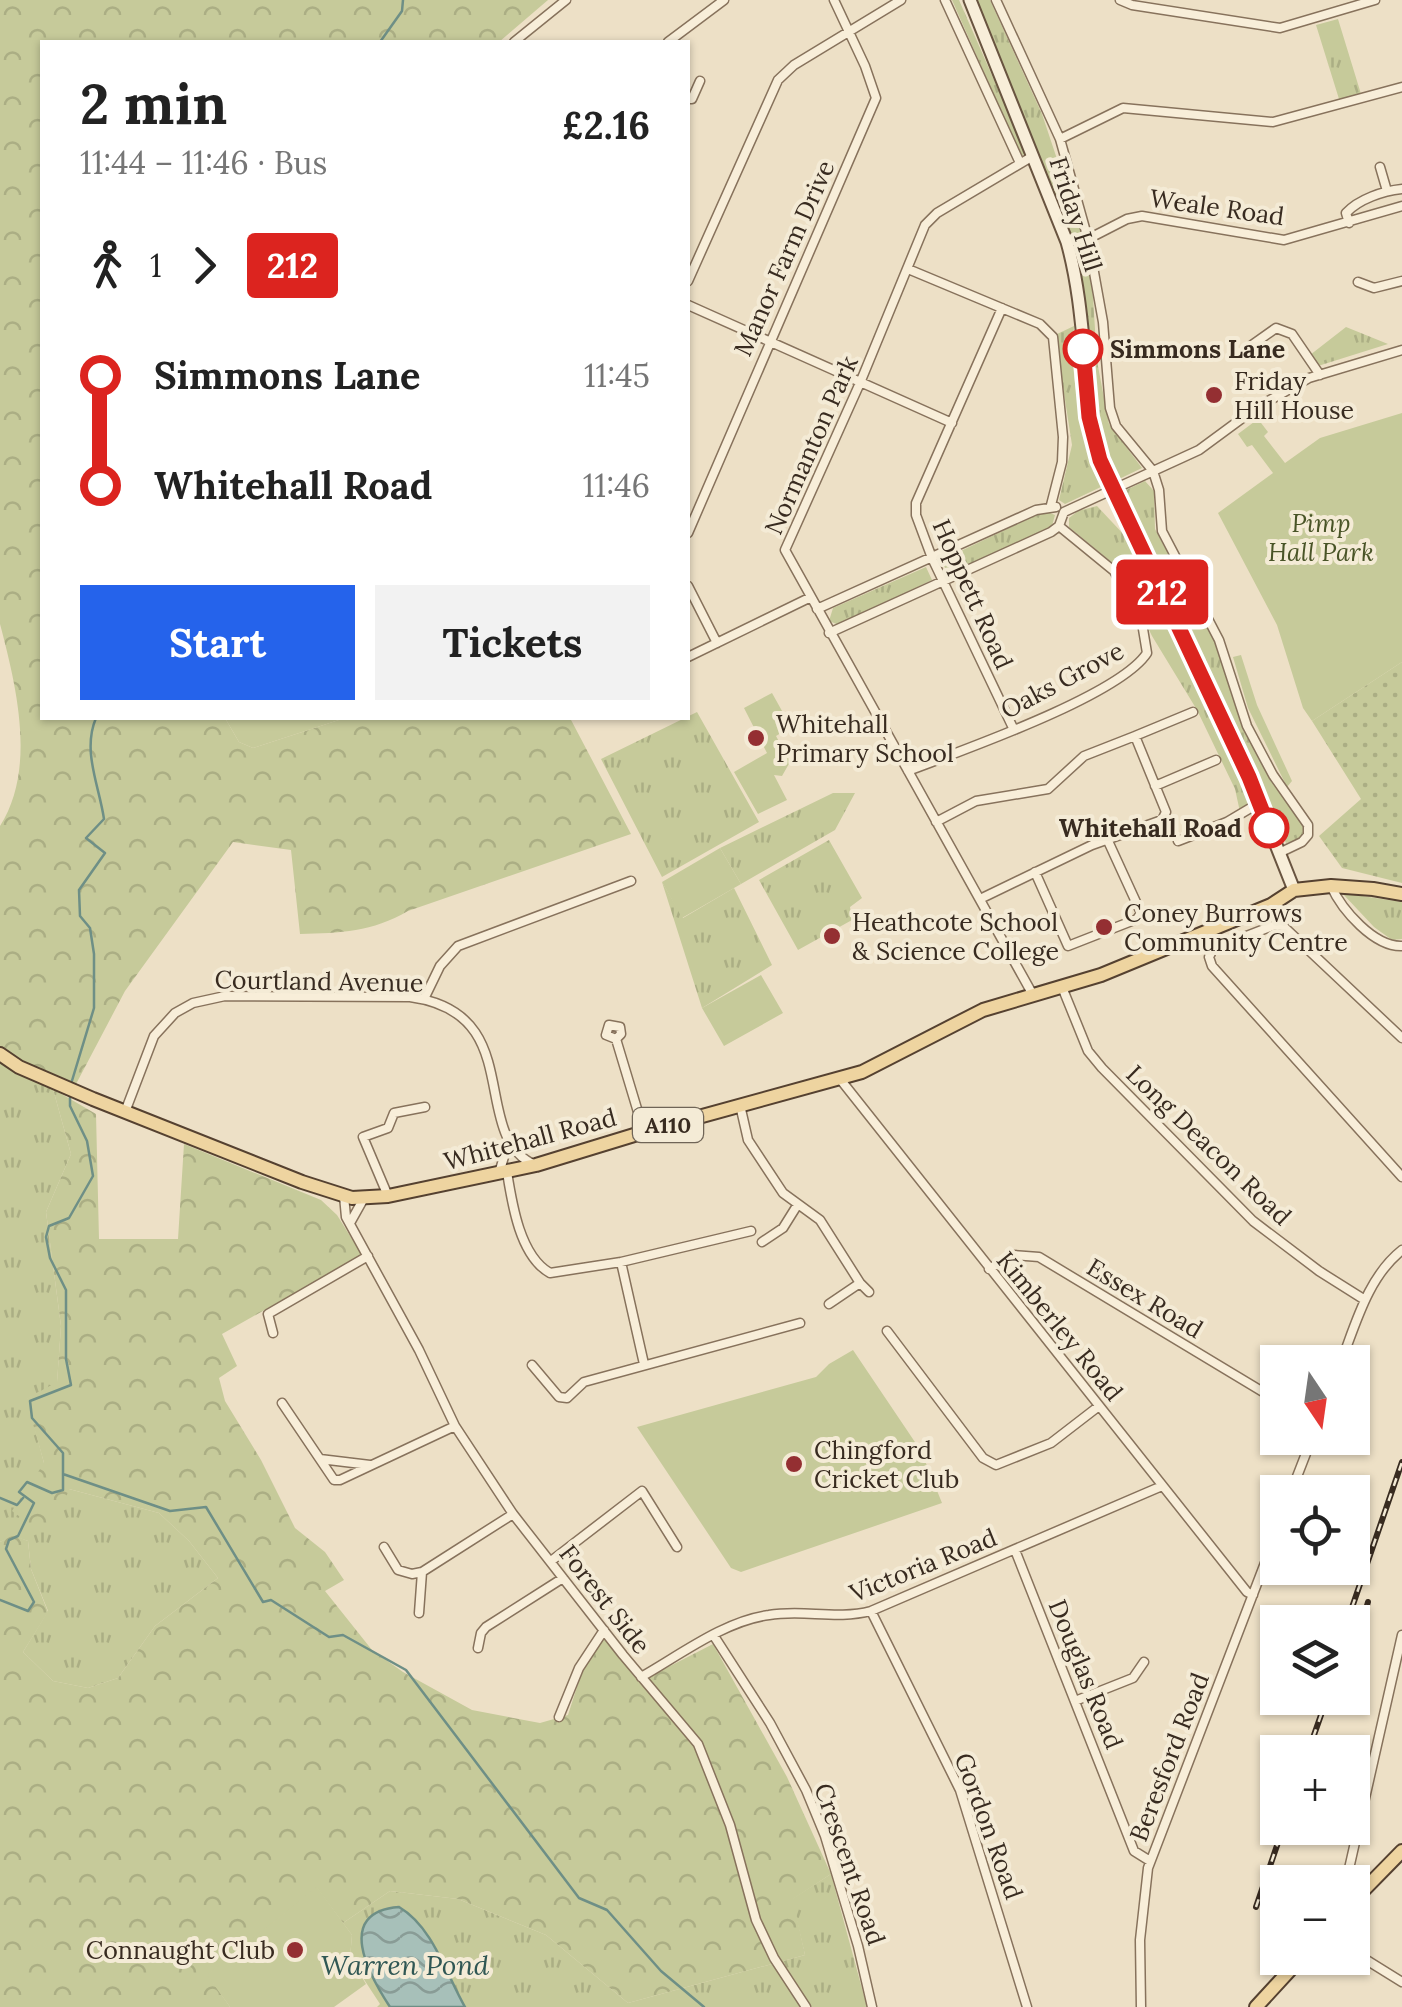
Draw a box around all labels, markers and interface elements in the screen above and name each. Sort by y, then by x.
text: 2 min [80,69,227,139]
text: £2.16 [562,101,650,149]
text: 11:44 – 11:46 · Bus [80,142,327,183]
street label: Friday Hill [1042,153,1110,275]
street label: Manor Farm Drive [726,155,842,361]
street label: Weale Road [1148,182,1286,232]
icon: walk [80,238,135,293]
icon: forward [177,238,232,293]
text: 212 [267,243,318,288]
text: 1 [150,245,162,286]
marker: Simmons Lane [1064,330,1102,368]
place label: Simmons Lane [1110,333,1285,365]
street label: Normanton Park [757,350,865,539]
text: Simmons Lane [154,351,420,399]
text: 11:45 [584,355,650,396]
place label: Friday Hill House [1234,365,1354,426]
marker: Friday Hill House [1203,384,1225,406]
text: Whitehall Road [154,461,432,509]
text: 11:46 [583,465,650,506]
park label: Pimp Hall Park [1268,507,1374,568]
street label: Hoppett Road [926,514,1020,674]
line badge: 212 [1104,560,1220,624]
text: 212 [1136,570,1188,615]
button: Start [80,585,355,700]
button: Tickets [375,585,650,700]
street label: Oaks Grove [995,634,1129,726]
place label: Whitehall Primary School [776,708,954,769]
marker: Whitehall Primary School [745,727,767,749]
marker: Whitehall Road [1250,809,1288,847]
place label: Whitehall Road [1059,812,1242,844]
place label: Coney Burrows Community Centre [1124,897,1348,958]
place label: Heathcote School & Science College [852,906,1059,967]
marker: Coney Burrows Community Centre [1093,916,1115,938]
marker: Heathcote School & Science College [821,925,843,947]
street label: Courtland Avenue [214,963,424,999]
street label: Long Deacon Road [1120,1058,1298,1232]
street label: Whitehall Road [440,1101,620,1177]
road number: A110 [633,1108,703,1142]
street label: Kimberley Road [990,1245,1130,1407]
street label: Essex Road [1081,1251,1209,1345]
north arrow [1260,1345,1370,1455]
map controls [1260,1345,1370,1975]
place label: Chingford Cricket Club [814,1434,959,1495]
marker: Chingford Cricket Club [783,1453,805,1475]
button: locate [1260,1475,1370,1585]
street label: Victoria Road [844,1521,1001,1609]
street label: Forest Side [553,1538,657,1660]
street label: Douglas Road [1041,1595,1131,1753]
button: layers [1260,1605,1370,1715]
street label: Beresford Road [1122,1668,1216,1846]
button: + [1260,1735,1370,1845]
street label: Gordon Road [948,1748,1030,1904]
street label: Crescent Road [807,1779,893,1949]
button: − [1260,1865,1370,1975]
place label: Connaught Club [86,1934,275,1966]
marker: Connaught Club [284,1939,306,1961]
water label: Warren Pond [321,1947,490,1983]

